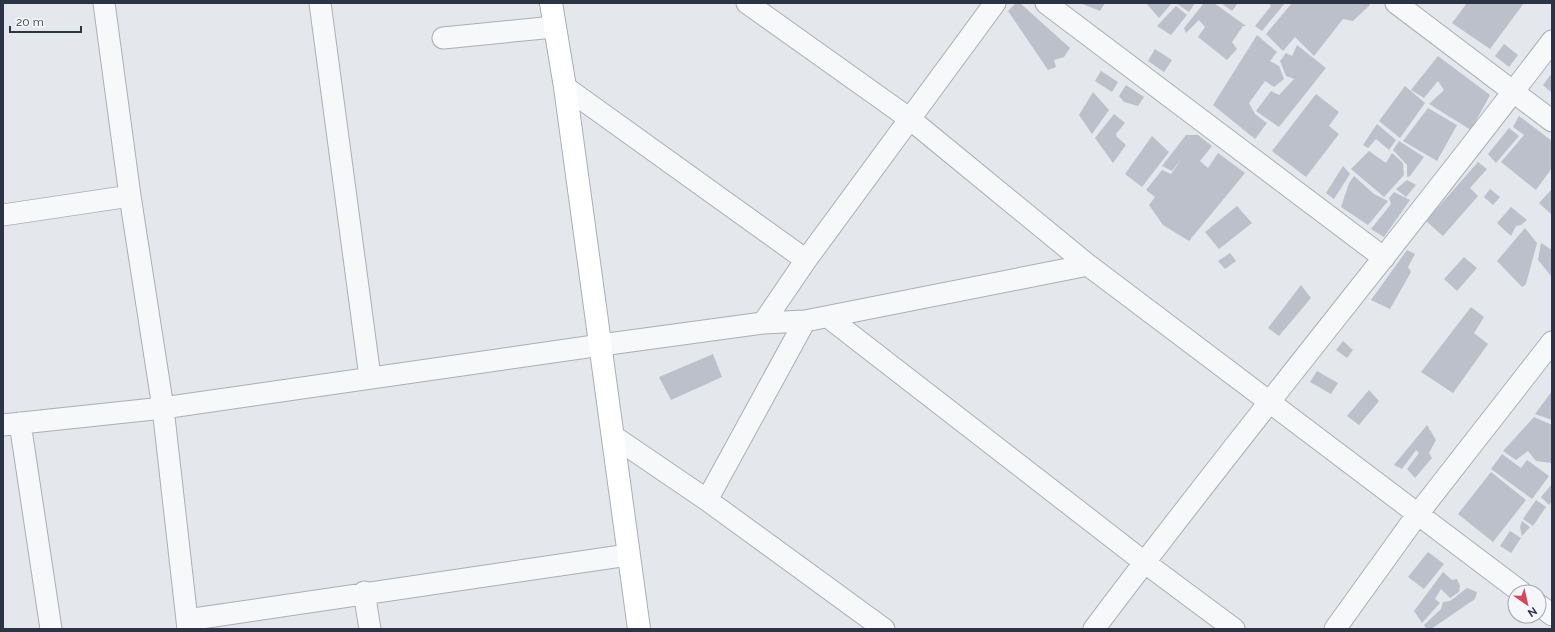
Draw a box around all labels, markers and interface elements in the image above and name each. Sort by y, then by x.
scale bar [10,8,81,34]
text: 20 m [16,15,44,29]
north arrow [1507,584,1547,624]
text: N [1525,604,1539,620]

